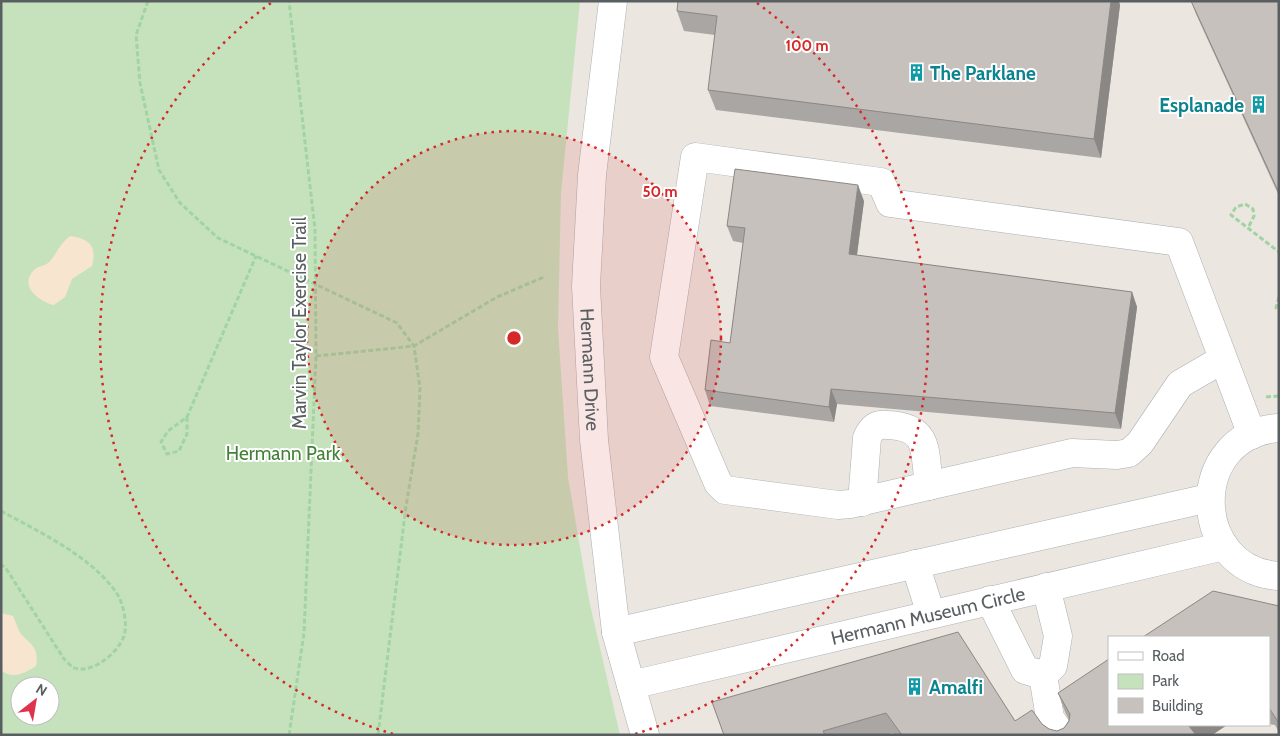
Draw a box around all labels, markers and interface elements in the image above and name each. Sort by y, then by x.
text: 100 m [785,37,829,55]
place label: The Parklane [930,62,1036,85]
building icon: The Parklane [906,63,926,83]
place label: Esplanade [1159,94,1244,117]
building icon: Esplanade [1248,95,1268,115]
text: 50 m [642,183,678,201]
street label: Marvin Taylor Exercise Trail [288,216,311,429]
street label: Hermann Drive [575,308,605,432]
centre of rings [505,329,523,347]
park label: Hermann Park [226,442,341,465]
street label: Hermann Museum Circle [829,582,1028,650]
legend [1108,636,1270,726]
text: Road [1152,647,1185,665]
text: Park [1152,672,1179,690]
north arrow [10,676,60,726]
place label: Amalfi [929,676,983,699]
building icon: Amalfi [905,677,925,697]
text: N [33,680,51,700]
text: Building [1152,697,1203,715]

